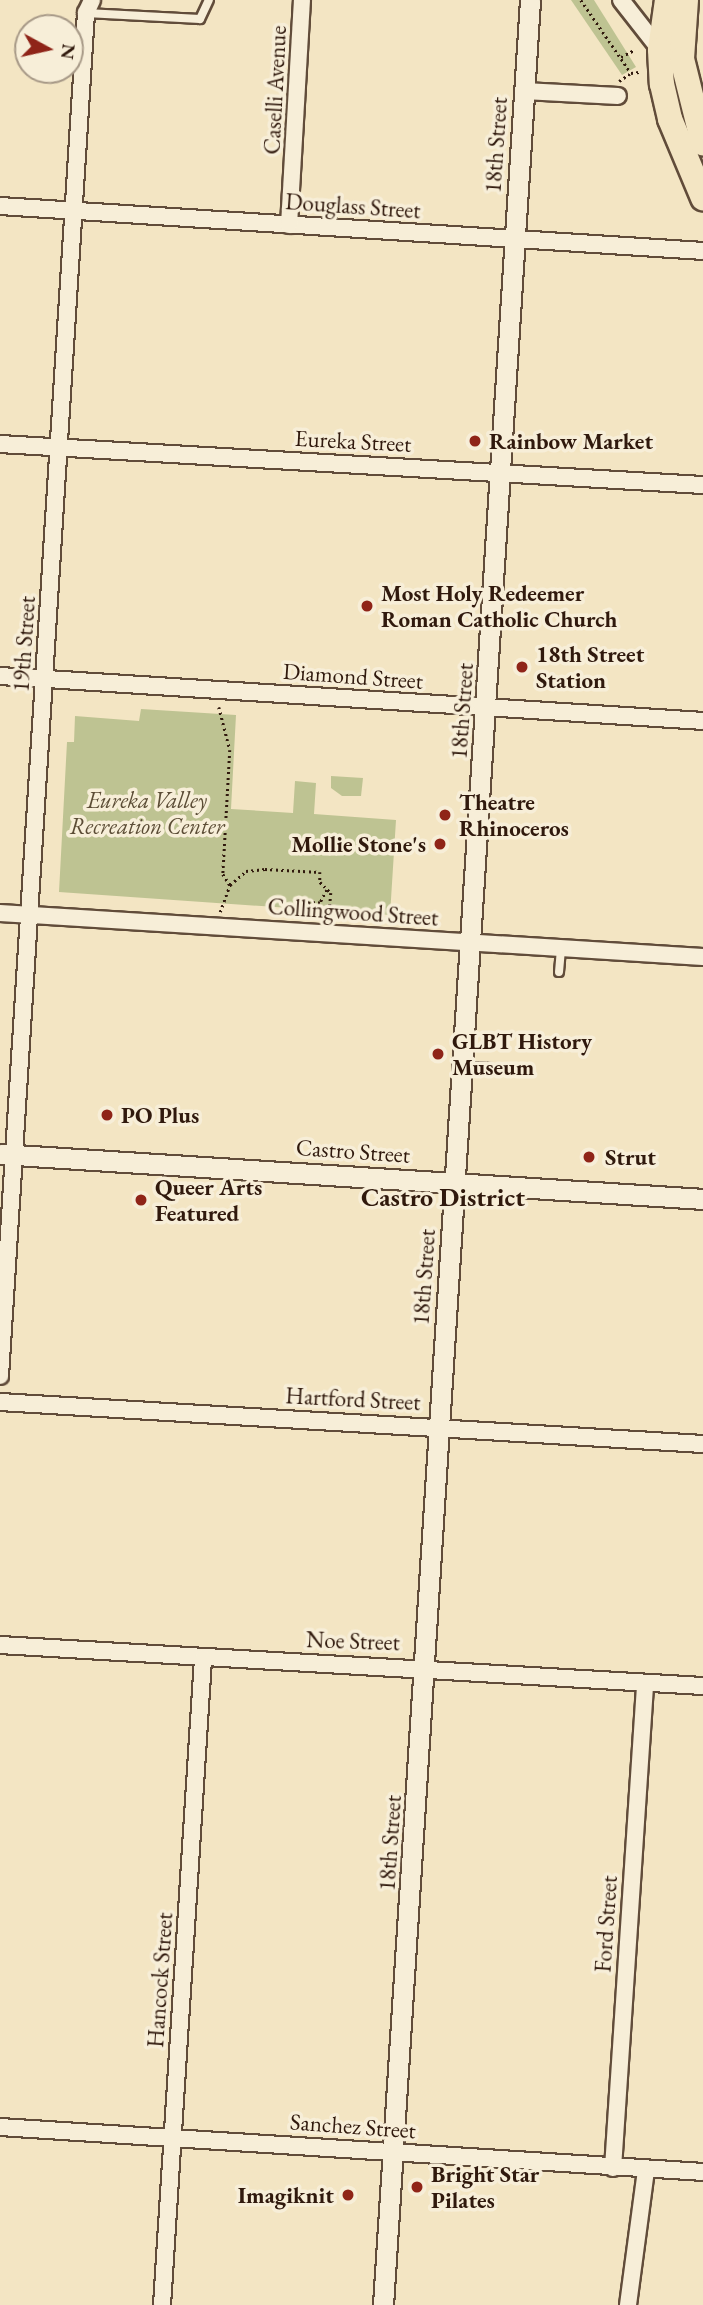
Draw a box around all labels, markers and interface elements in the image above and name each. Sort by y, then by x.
north arrow [14,14,84,84]
street label: Caselli Avenue [258,25,292,155]
text: N [55,42,82,61]
street label: 18th Street [479,96,513,194]
street label: Douglass Street [284,188,422,224]
street label: Eureka Street [294,424,412,458]
place label: Rainbow Market [489,427,653,455]
marker: Rainbow Market [467,433,483,449]
place label: Most Holy Redeemer Roman Catholic Church [381,579,617,633]
street label: 19th Street [7,595,41,693]
marker: Most Holy Redeemer Roman Catholic Church [359,598,375,614]
place label: 18th Street Station [536,640,644,694]
street label: Diamond Street [282,657,424,695]
marker: 18th Street Station [514,659,530,675]
street label: 18th Street [445,662,479,760]
park label: Eureka Valley Recreation Center [70,786,224,840]
place label: Theatre Rhinoceros [459,788,569,842]
marker: Theatre Rhinoceros [437,807,453,823]
place label: Mollie Stone's [291,830,426,858]
marker: Mollie Stone's [432,836,448,852]
street label: Collingwood Street [267,892,439,932]
place label: GLBT History Museum [452,1027,592,1081]
marker: GLBT History Museum [430,1046,446,1062]
place label: PO Plus [121,1101,199,1129]
marker: PO Plus [99,1107,115,1123]
street label: Castro Street [295,1133,411,1169]
place label: Strut [605,1143,656,1171]
marker: Strut [579,1147,599,1167]
place label: Queer Arts Featured [155,1173,262,1227]
district label: Castro District [361,1182,525,1214]
marker: Queer Arts Featured [133,1192,149,1208]
street label: 18th Street [407,1228,441,1326]
street label: Hartford Street [285,1382,421,1416]
street label: Noe Street [306,1626,400,1656]
street label: 18th Street [373,1794,407,1892]
street label: Ford Street [589,1875,623,1973]
street label: Hancock Street [142,1911,178,2049]
street label: Sanchez Street [289,2108,417,2144]
place label: Bright Star Pilates [431,2160,539,2214]
marker: Bright Star Pilates [409,2179,425,2195]
place label: Imagiknit [238,2181,334,2209]
marker: Imagiknit [340,2187,356,2203]

